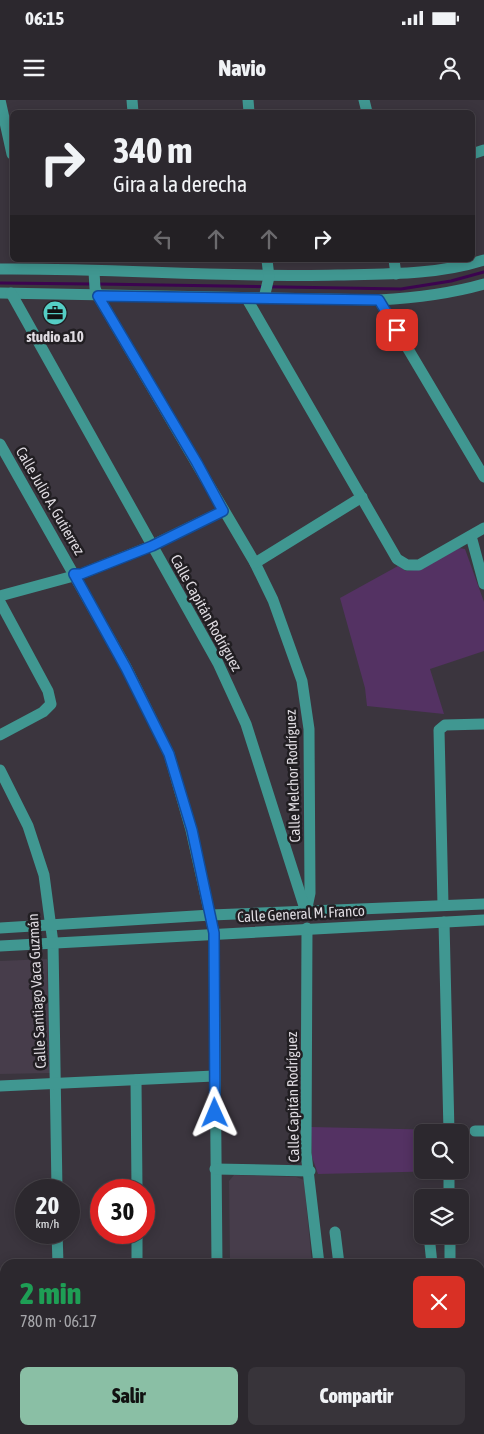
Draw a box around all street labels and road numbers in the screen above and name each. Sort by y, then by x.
street label: Calle Julio A. Gutierrez [13,444,89,558]
street label: Calle Capitán Rodríguez [167,551,246,675]
street label: Calle Melchor Rodríguez [282,709,303,843]
street label: Calle General M. Franco [237,902,365,925]
street label: Calle Santiago Vaca Guzmán [24,913,49,1069]
street label: Calle Capitán Rodríguez [283,1031,302,1163]

